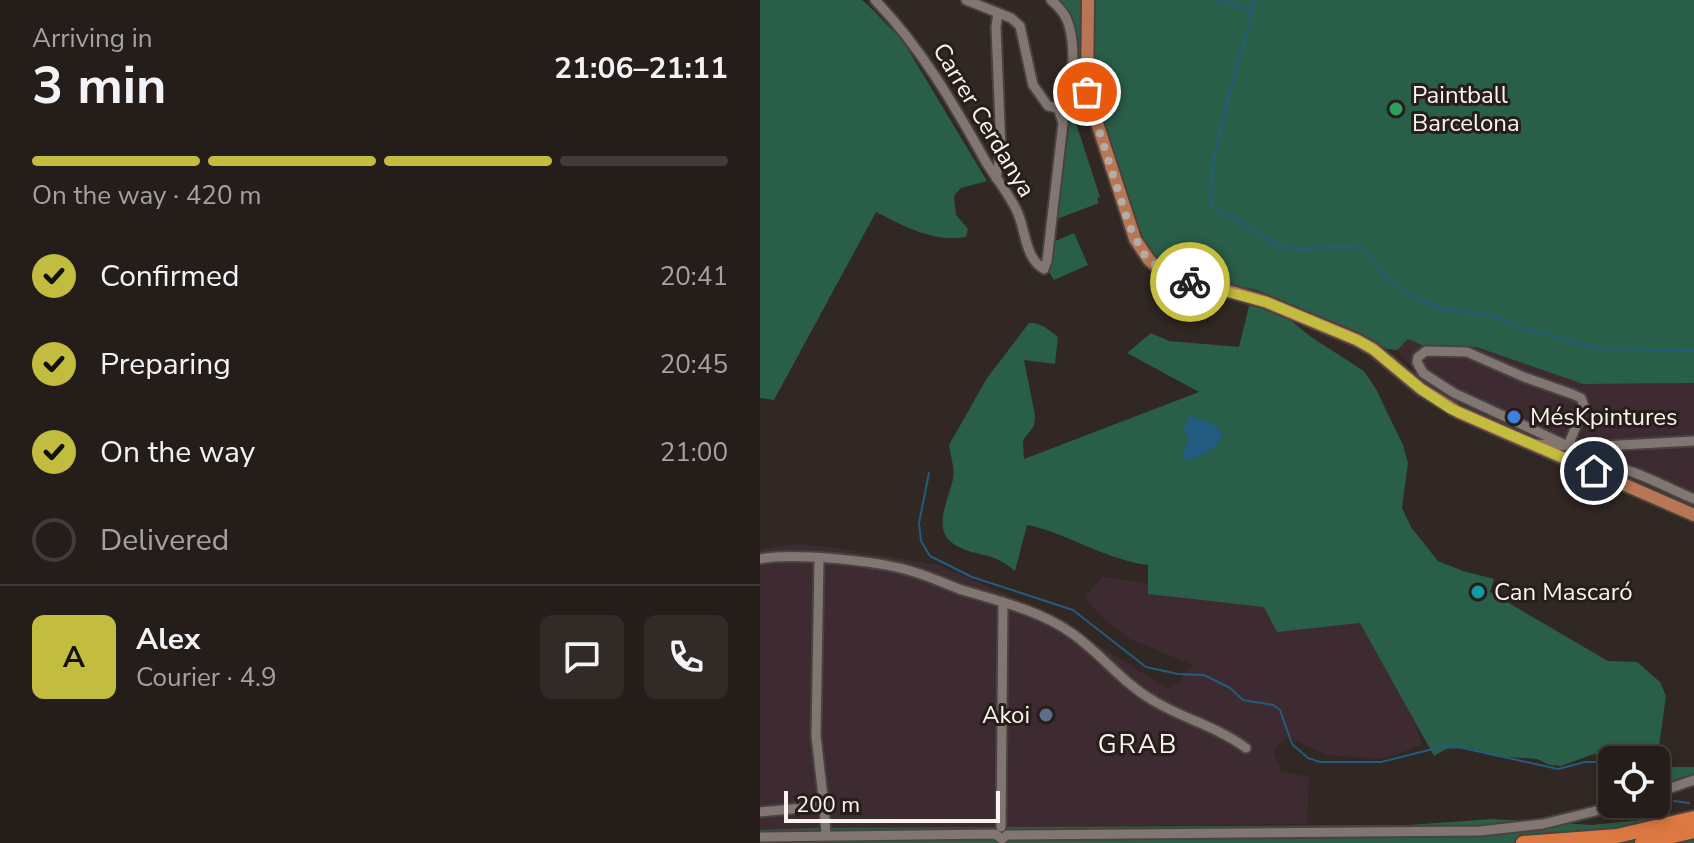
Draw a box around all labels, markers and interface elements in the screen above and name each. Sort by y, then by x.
text: Arriving in [32,21,153,56]
street label: Carrer Cerdanya [925,37,1043,203]
text: 21:06–21:11 [554,48,728,89]
text: 3 min [32,50,167,121]
pin [1053,58,1121,126]
icon: bag [1065,70,1109,114]
place label: Paintball Barcelona [1412,79,1520,139]
marker: Paintball Barcelona [1387,100,1405,118]
text: On the way · 420 m [32,178,261,213]
courier [1150,242,1230,322]
icon: check [32,254,76,298]
text: Confirmed [100,256,240,297]
text: 20:41 [660,259,728,294]
icon: bike [1168,260,1212,304]
icon: check [32,342,76,386]
text: Preparing [100,344,231,385]
text: 20:45 [660,347,728,382]
place label: MésKpintures [1530,401,1678,433]
marker: MésKpintures [1505,408,1523,426]
icon: check [32,430,76,474]
text: On the way [100,432,255,473]
text: 21:00 [660,435,728,470]
pin [1560,437,1628,505]
icon: home [1572,449,1616,493]
text: Delivered [100,520,229,561]
place label: Can Mascaró [1494,576,1633,608]
marker: Can Mascaró [1469,583,1487,601]
button: chat [540,615,624,699]
button: phone [644,615,728,699]
text: Alex [136,619,200,660]
text: A [63,637,85,678]
text: Courier · 4.9 [136,660,277,695]
place label: Akoi [982,699,1030,731]
marker: Akoi [1037,706,1055,724]
district label: GRAB [1098,727,1178,762]
map controls [1598,746,1670,818]
button: locate [1598,746,1670,818]
scale bar [784,787,1000,823]
text: 200 m [796,790,860,820]

